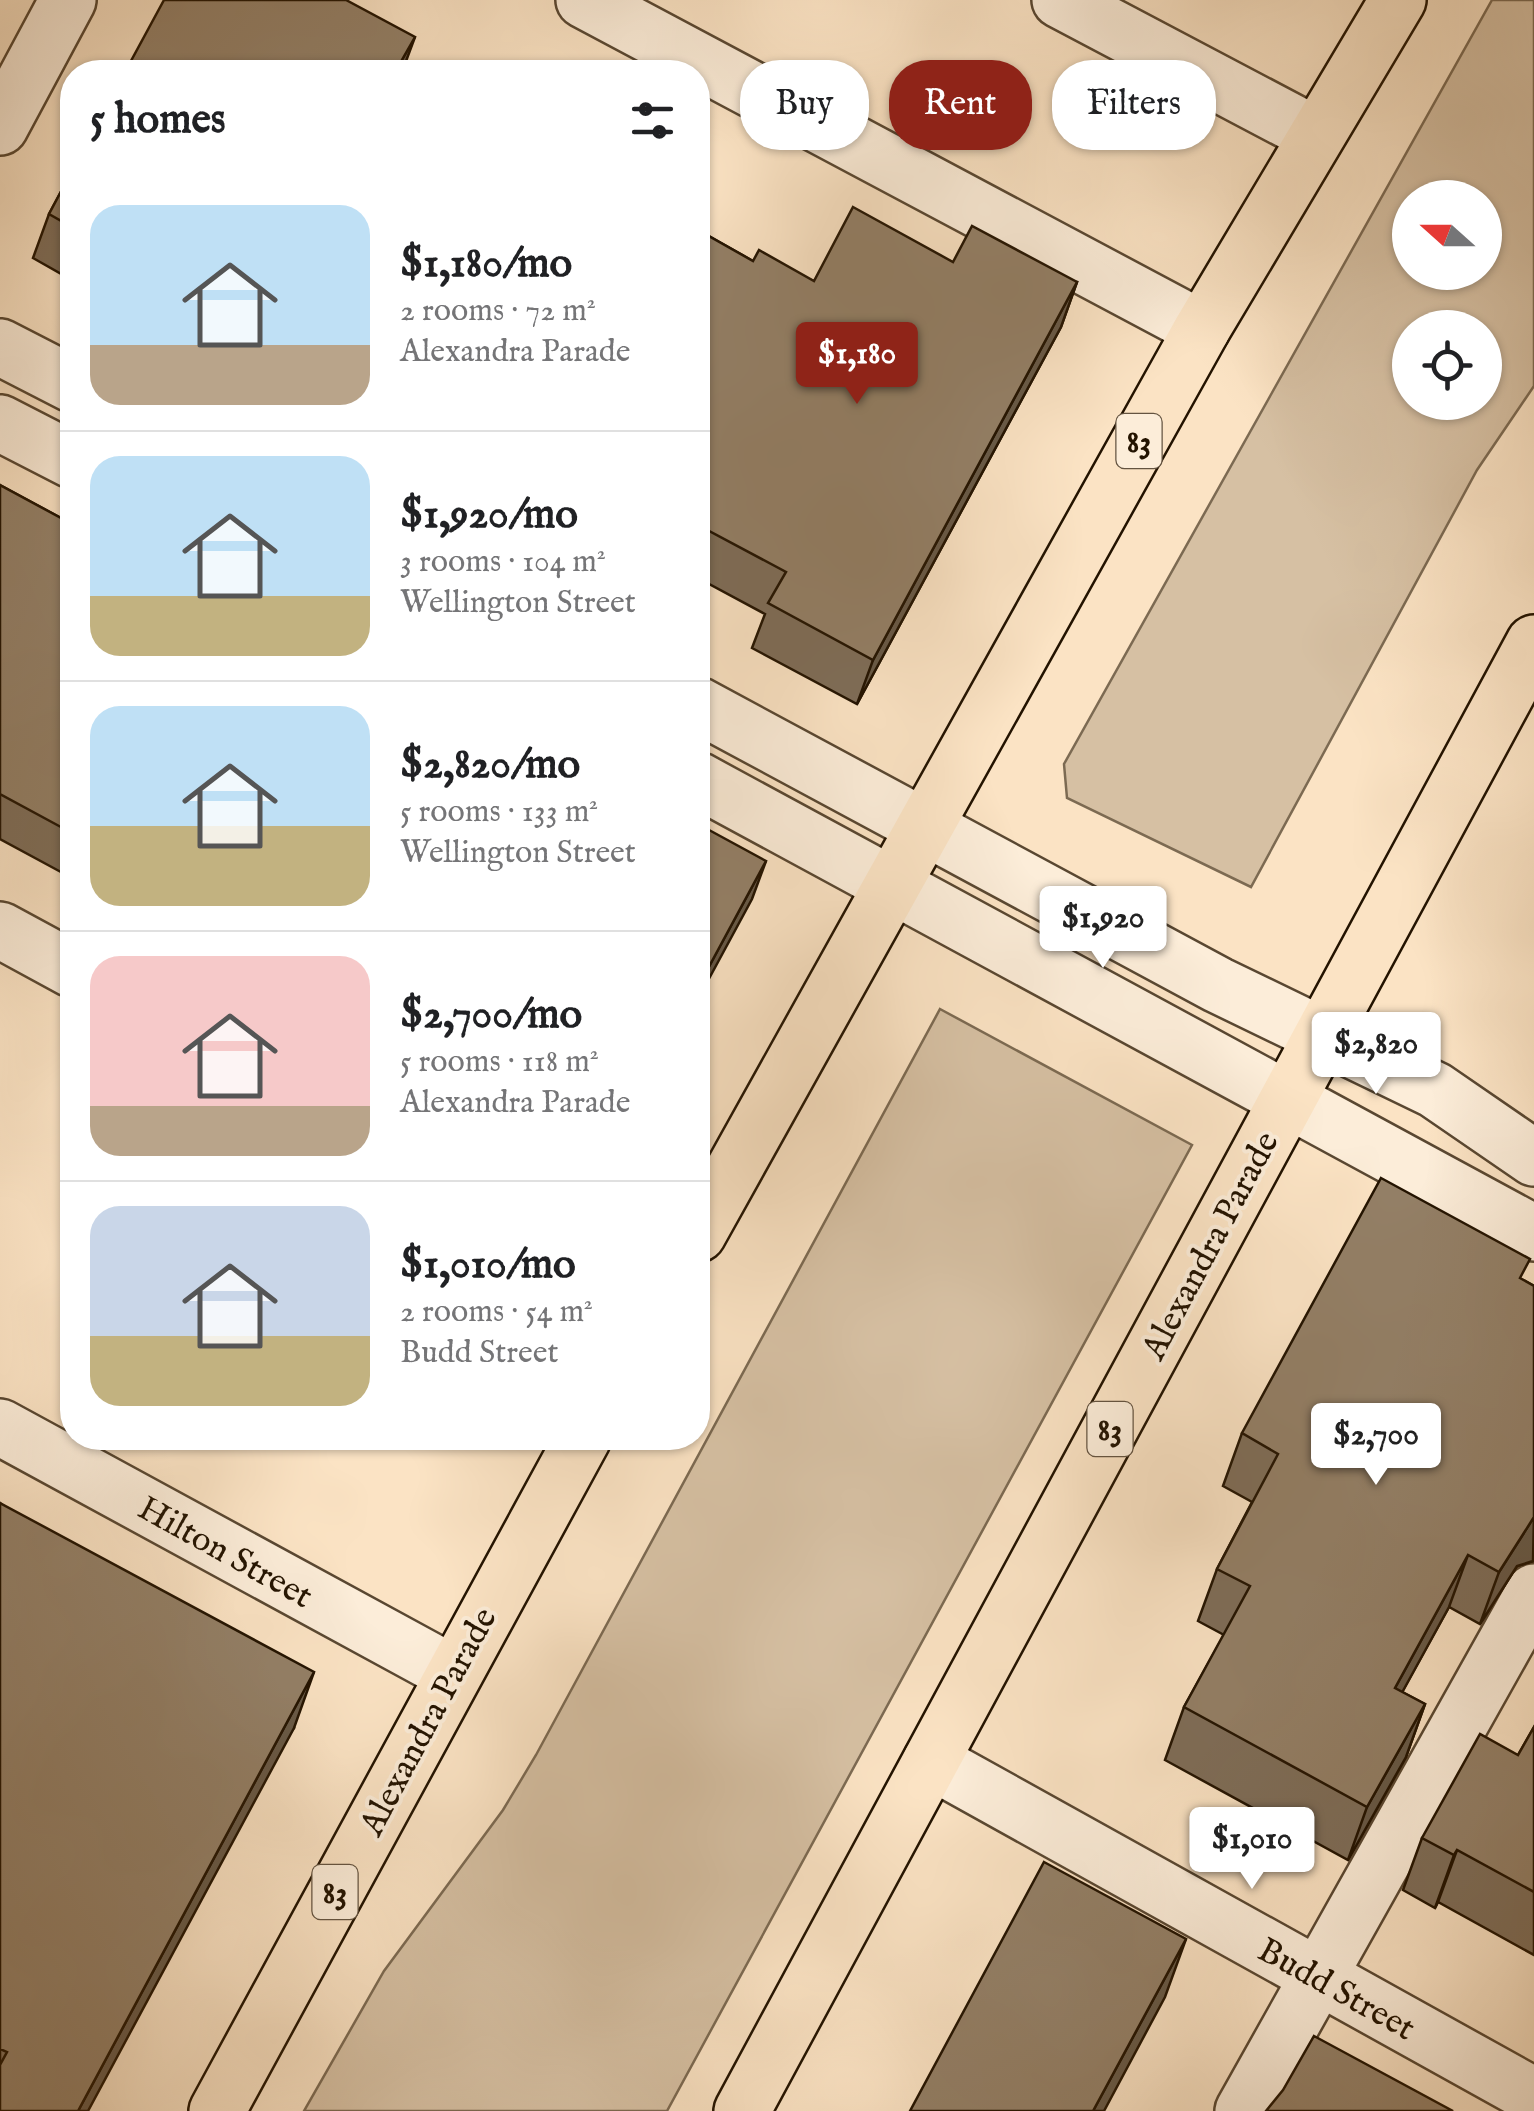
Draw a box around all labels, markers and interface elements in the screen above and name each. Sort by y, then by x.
chip: Buy [740,60,869,150]
chip: Rent [889,60,1032,150]
chip: Filters [1052,60,1216,150]
icon: filters [625,93,680,148]
text: 5 homes [90,94,226,147]
north arrow [1392,180,1502,290]
map controls [1392,180,1502,420]
text: $1,180/mo [400,238,572,291]
icon: home [170,245,290,365]
text: 2 rooms · 72 m² [400,291,596,332]
button: locate [1392,310,1502,420]
pin: $1,180 [776,322,938,407]
text: Alexandra Parade [400,332,630,373]
text: $1,180 [818,334,896,375]
road number: 83 [1116,414,1162,468]
text: $1,920/mo [400,489,578,542]
icon: home [170,496,290,616]
text: 3 rooms · 104 m² [400,542,606,583]
text: Wellington Street [400,583,636,624]
text: $2,820/mo [400,739,580,792]
icon: home [170,746,290,866]
text: 5 rooms · 133 m² [400,792,598,833]
text: Wellington Street [400,833,636,874]
pin: $1,920 [1022,886,1184,971]
text: $1,920 [1062,898,1144,939]
text: $2,700/mo [400,989,582,1042]
icon: home [170,996,290,1116]
pin: $2,820 [1295,1012,1457,1097]
text: $2,820 [1334,1024,1418,1065]
text: 5 rooms · 118 m² [400,1042,599,1083]
text: Alexandra Parade [400,1083,630,1124]
street label: Alexandra Parade [1132,1124,1290,1369]
text: $1,010/mo [400,1239,576,1292]
icon: home [170,1246,290,1366]
text: 2 rooms · 54 m² [400,1292,593,1333]
text: Budd Street [400,1333,558,1374]
road number: 83 [1088,1402,1132,1456]
pin: $2,700 [1295,1403,1457,1488]
text: $2,700 [1333,1415,1419,1456]
street label: Hilton Street [130,1487,320,1620]
street label: Alexandra Parade [350,1600,508,1845]
pin: $1,010 [1171,1807,1333,1892]
text: $1,010 [1211,1819,1293,1860]
road number: 83 [312,1865,358,1919]
street label: Budd Street [1249,1929,1422,2052]

